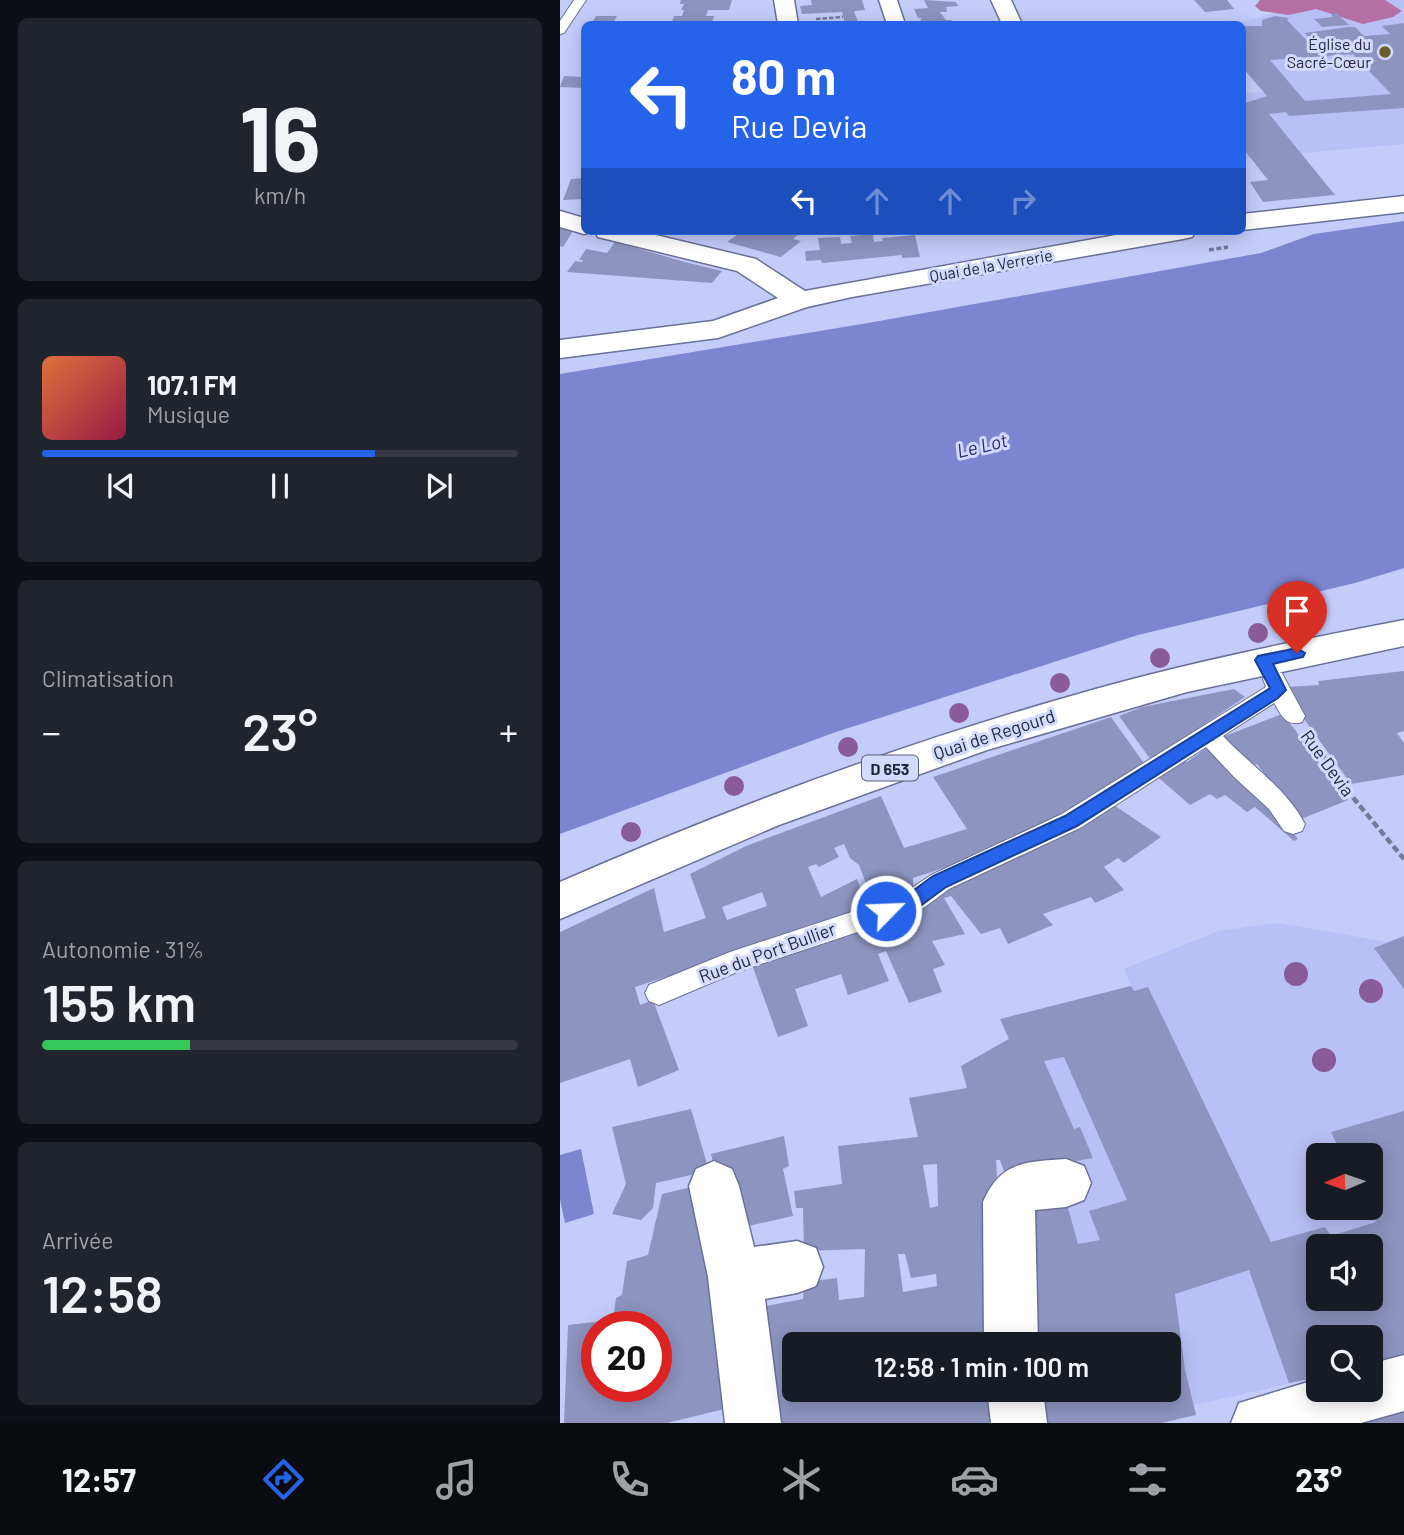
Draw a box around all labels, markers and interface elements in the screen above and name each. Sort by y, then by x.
place label: Église du Sacré-Cœur [1287,34,1371,71]
marker: Église du Sacré-Cœur [1377,44,1393,60]
text: 80 m [731,46,836,105]
icon: left [616,49,707,140]
text: 16 [239,81,321,190]
text: Rue Devia [731,106,867,144]
text: km/h [254,181,306,209]
icon: left [785,182,823,220]
icon: ahead [858,182,896,220]
icon: ahead [931,182,969,220]
icon: right [1004,182,1042,220]
street label: Quai de la Verrerie [928,245,1054,285]
text: 107.1 FM [147,369,237,400]
text: Musique [147,400,230,428]
water label: Le Lot [955,428,1010,462]
icon: previous [102,467,140,505]
icon: pause [261,467,299,505]
icon: next [420,467,458,505]
pin [1267,581,1327,653]
icon: arrive [1278,592,1316,630]
text: Climatisation [42,664,174,692]
text: 23° [242,699,318,761]
street label: Quai de Regourd [931,704,1057,764]
text: − [42,708,61,754]
text: + [499,708,518,754]
street label: Rue Devia [1297,726,1359,800]
road number: D 653 [862,755,918,780]
position arrow [849,874,923,948]
street label: Rue du Port Bullier [696,917,839,987]
text: Autonomie · 31% [42,935,204,963]
text: 155 km [42,970,196,1032]
north arrow [1306,1143,1382,1220]
map controls [1306,1143,1383,1402]
text: Arrivée [42,1226,114,1254]
button: sound [1306,1234,1383,1311]
text: 12:58 [42,1261,163,1323]
speed limit sign: 20 [581,1311,672,1402]
button: search [1306,1325,1383,1402]
text: 12:58 · 1 min · 100 m [874,1351,1089,1382]
icon: directions [259,1455,308,1504]
icon: music [432,1455,481,1504]
icon: phone [605,1455,654,1504]
icon: climate [777,1455,826,1504]
icon: car [950,1455,999,1504]
icon: filters [1123,1455,1172,1504]
text: 12:57 [62,1460,136,1498]
text: 23° [1295,1460,1342,1498]

